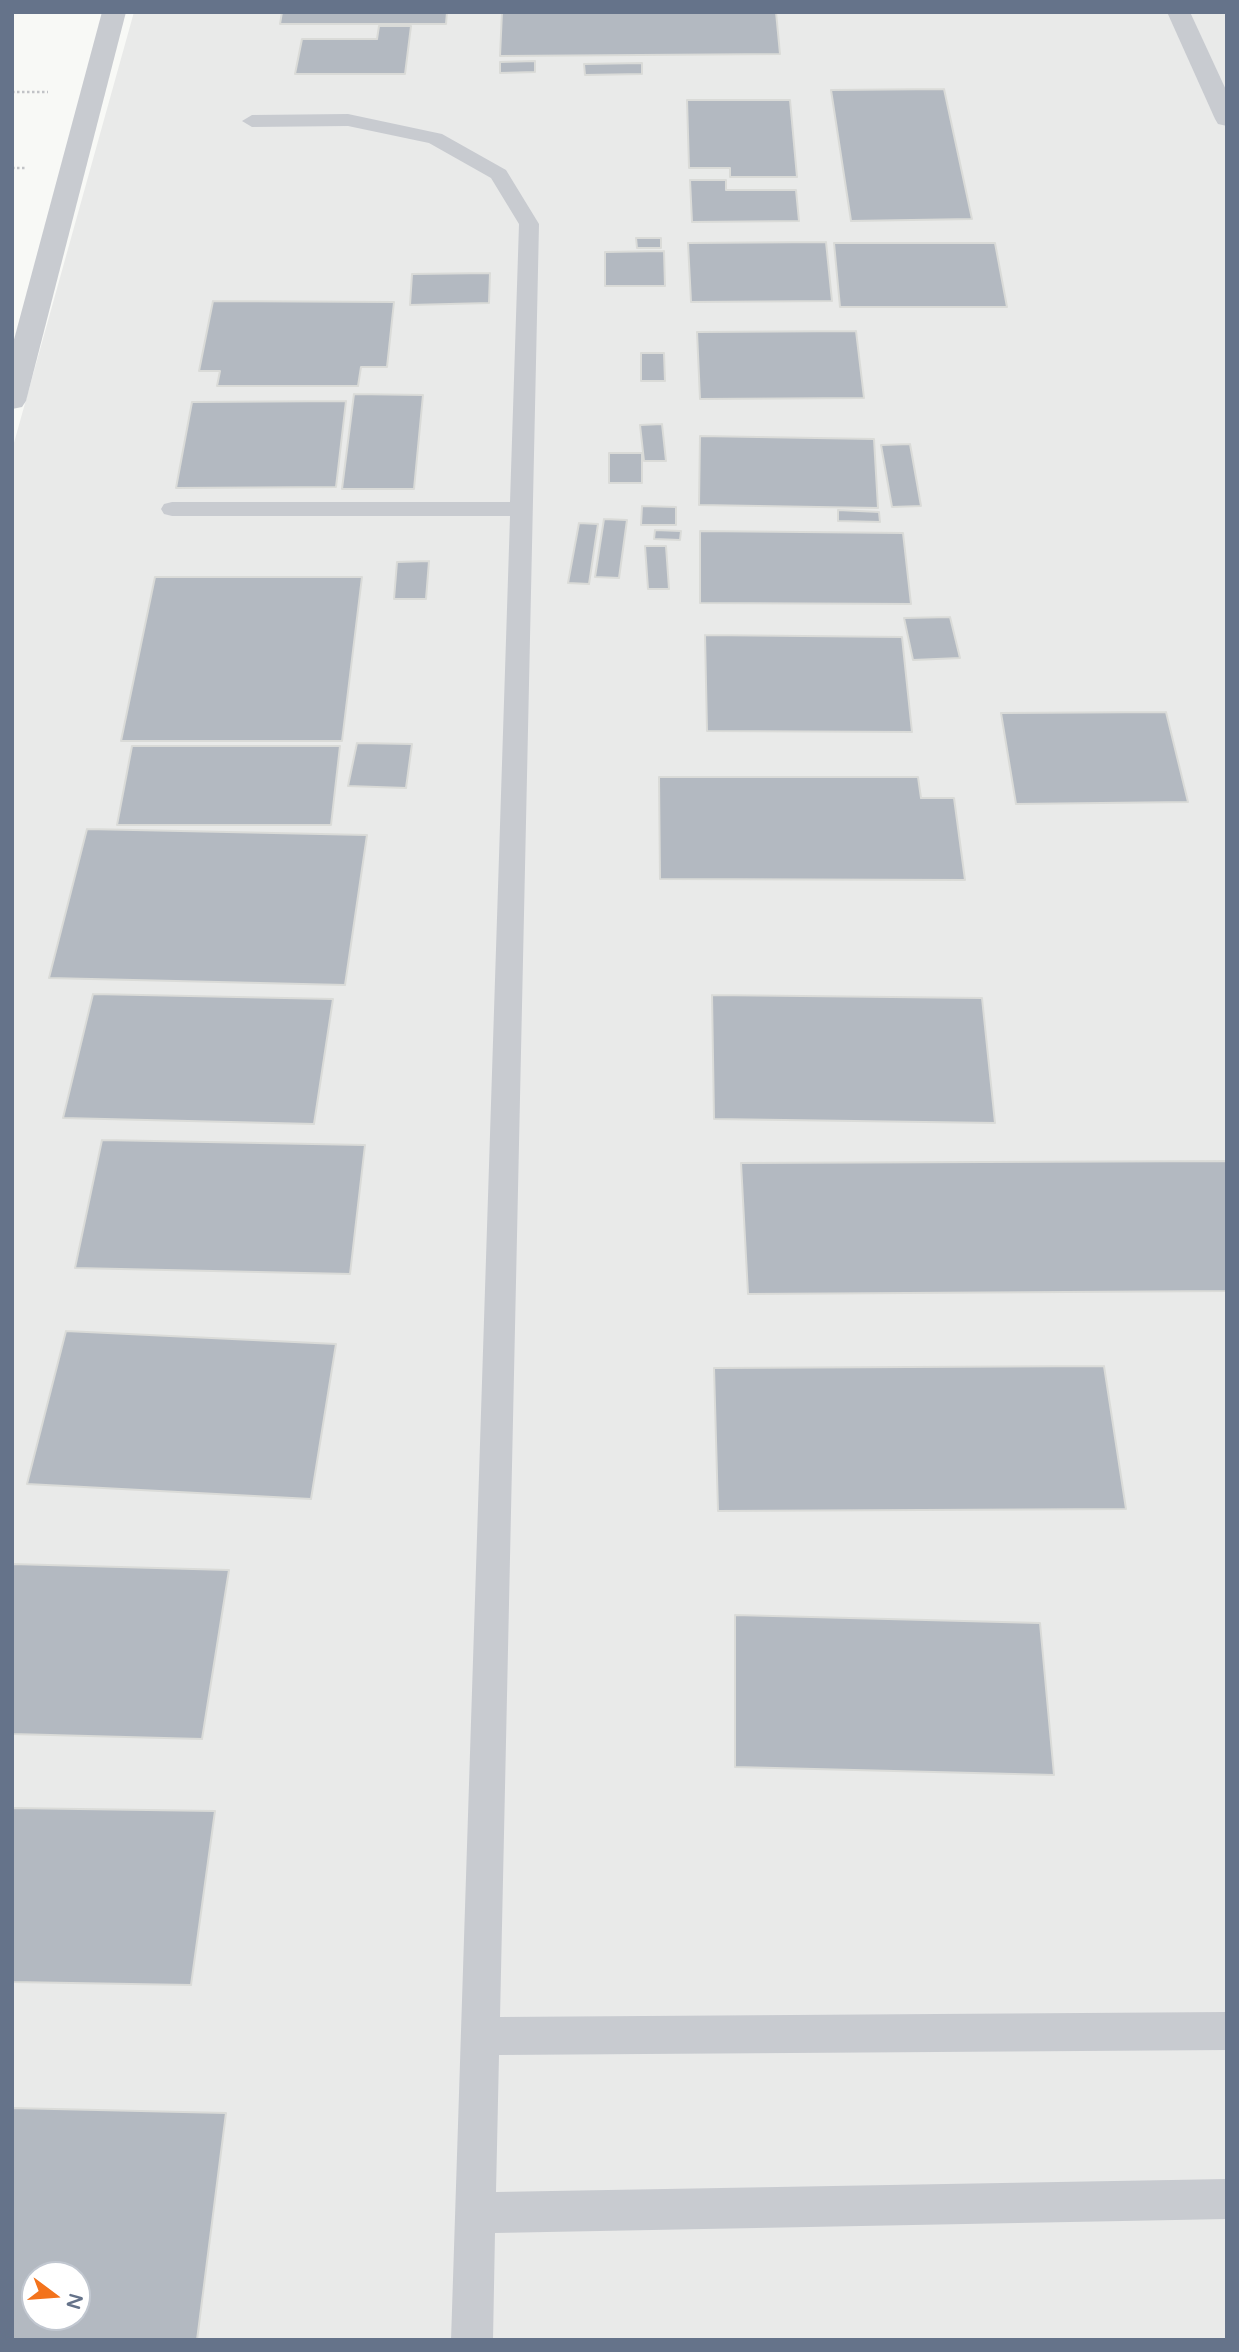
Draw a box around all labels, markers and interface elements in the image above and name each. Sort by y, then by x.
north arrow [21,2261,91,2331]
text: N [62,2291,87,2312]

